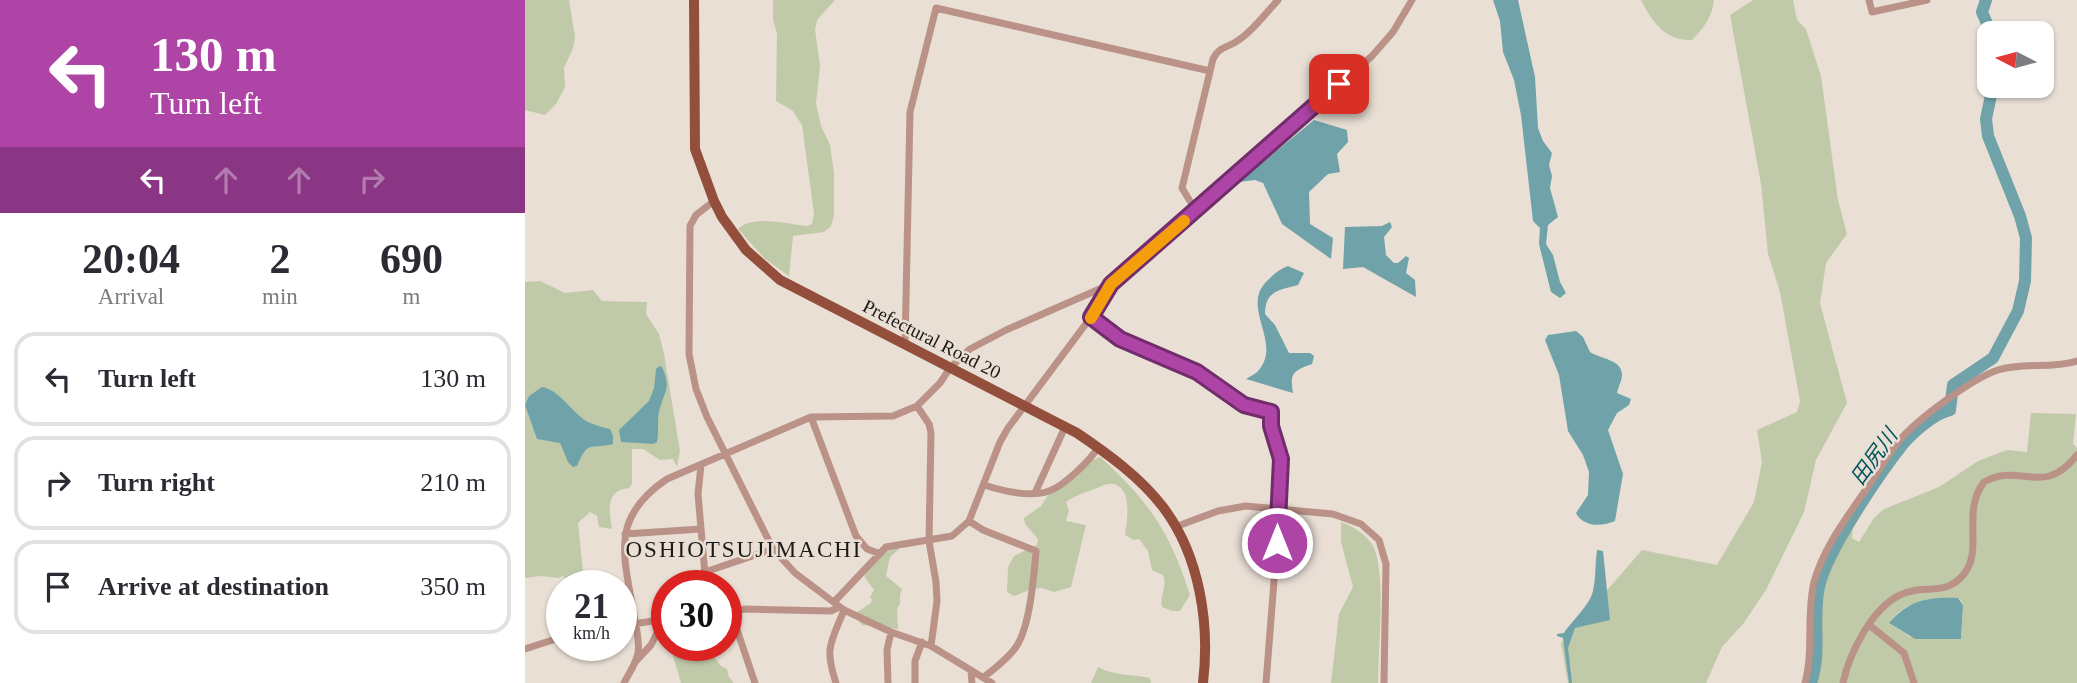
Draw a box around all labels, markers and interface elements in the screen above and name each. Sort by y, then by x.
north arrow [1977,21,2055,98]
map controls [1977,21,2054,98]
text: 130 m [150,27,277,82]
icon: left [35,28,126,119]
pin [1309,54,1369,114]
icon: arrive [1320,65,1358,103]
text: Turn left [150,85,262,121]
icon: left [134,161,172,199]
icon: ahead [207,161,245,199]
icon: ahead [280,161,318,199]
icon: right [353,161,391,199]
text: 20:04 [82,236,180,282]
text: 2 [269,236,290,282]
text: 690 [380,236,443,282]
text: Arrival [98,284,164,309]
text: min [262,284,298,309]
text: m [402,284,420,309]
street label: Prefectural Road 20 [860,295,1004,383]
icon: left [39,360,77,398]
text: Turn left [98,364,196,393]
text: 130 m [420,364,486,393]
water label: 田尻川 [1846,423,1903,490]
icon: right [39,464,77,502]
text: Turn right [98,468,215,497]
text: 210 m [420,468,486,497]
position arrow [1240,506,1314,580]
district label: OSHIOTSUJIMACHI [625,537,863,562]
icon: arrive [39,568,77,606]
speed limit sign: 30 [651,570,742,661]
text: Arrive at destination [98,572,329,601]
text: 350 m [420,572,486,601]
text: 21 [574,587,609,626]
text: km/h [573,623,610,643]

